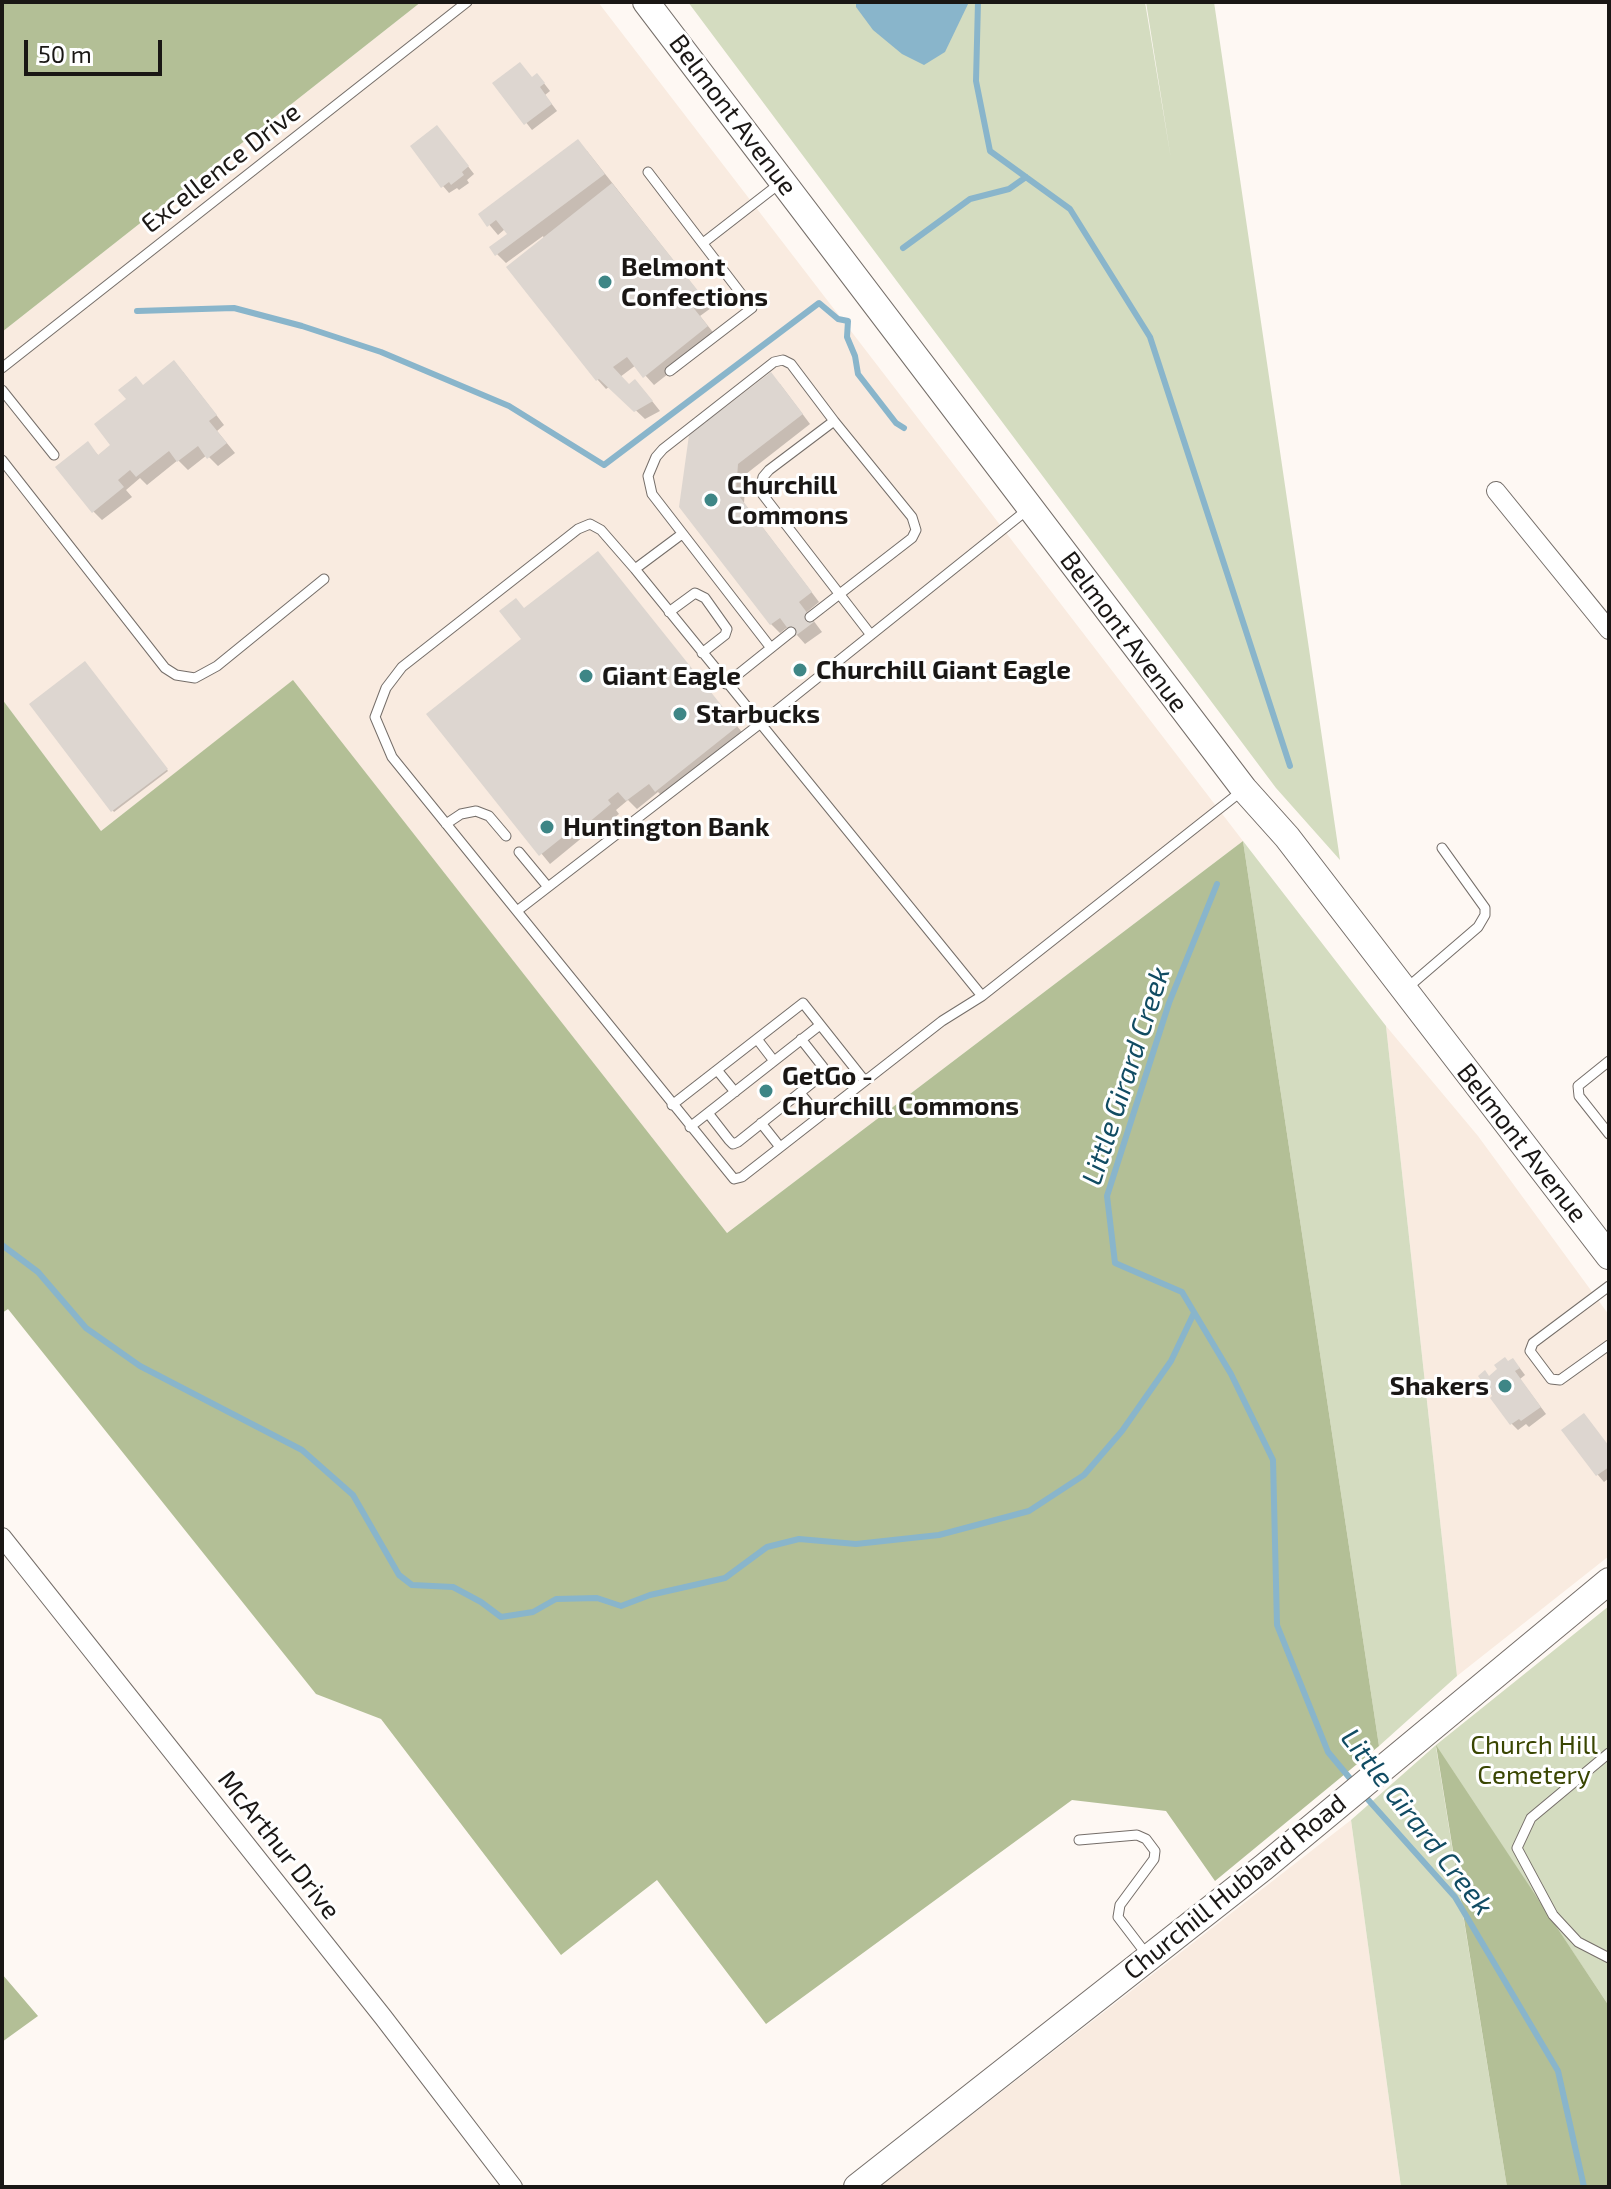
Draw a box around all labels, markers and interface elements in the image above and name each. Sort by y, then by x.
scale bar [28,24,166,74]
street label: Belmont Avenue [662,28,804,202]
text: 50 m [38,39,92,68]
street label: Excellence Drive [135,96,307,240]
place label: Belmont Confections [621,251,768,312]
marker: Belmont Confections [596,273,614,291]
place label: Churchill Commons [727,469,848,530]
marker: Churchill Commons [702,491,720,509]
street label: Belmont Avenue [1053,545,1195,719]
place label: Churchill Giant Eagle [816,654,1071,686]
place label: Giant Eagle [602,660,741,692]
marker: Churchill Giant Eagle [791,661,809,679]
marker: Giant Eagle [577,667,595,685]
place label: Starbucks [696,698,820,730]
marker: Starbucks [671,705,689,723]
place label: Huntington Bank [563,811,769,843]
marker: Huntington Bank [538,818,556,836]
water label: Little Girard Creek [1075,963,1177,1189]
street label: Belmont Avenue [1450,1057,1594,1229]
place label: GetGo - Churchill Commons [782,1060,1019,1122]
marker: GetGo - Churchill Commons [757,1082,775,1100]
place label: Shakers [1390,1370,1489,1402]
marker: Shakers [1496,1377,1514,1395]
water label: Little Girard Creek [1334,1722,1500,1922]
park label: Church Hill Cemetery [1470,1729,1598,1790]
street label: McArthur Drive [211,1765,347,1925]
street label: Churchill Hubbard Road [1117,1788,1353,1986]

